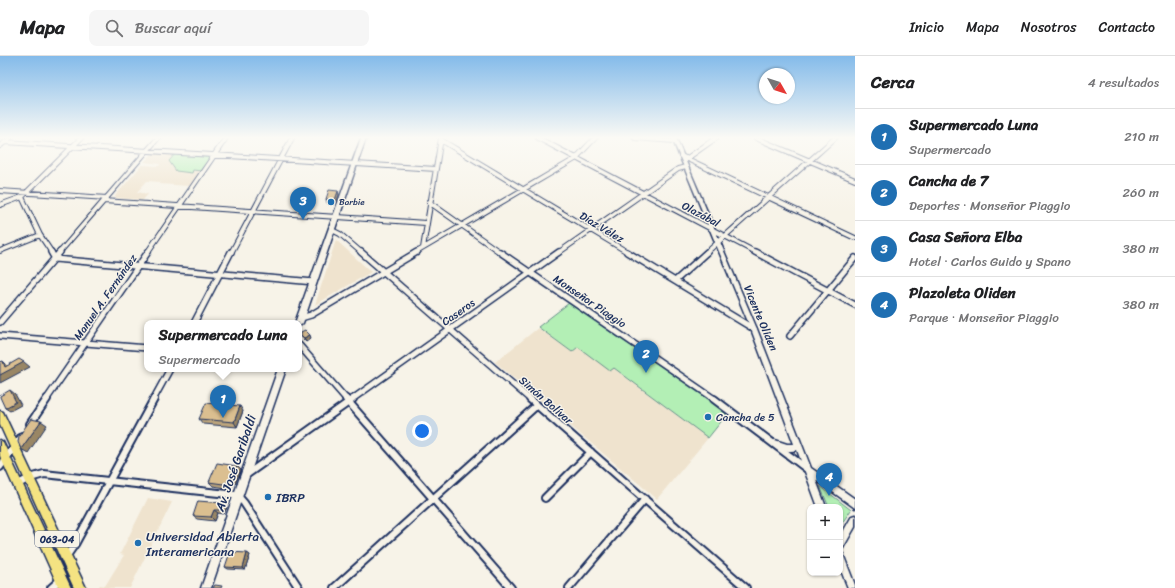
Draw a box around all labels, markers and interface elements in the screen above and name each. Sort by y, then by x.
search box [89,10,369,46]
text: Mapa [20,11,65,44]
text: Buscar aquí [135,15,211,41]
text: Inicio [909,15,944,40]
text: Mapa [966,15,999,40]
text: Nosotros [1021,15,1076,40]
text: Contacto [1098,15,1155,40]
icon: search [103,17,125,39]
text: Cerca [871,67,914,97]
north arrow [759,68,795,104]
text: 4 resultados [1088,71,1159,94]
text: Supermercado Luna [909,112,1038,138]
text: 1 [881,125,887,148]
text: 210 m [1124,125,1159,148]
text: Supermercado [909,138,991,161]
text: Cancha de 7 [909,168,988,194]
text: 2 [880,181,888,204]
text: 260 m [1123,181,1159,204]
pin: 3 [290,187,316,220]
place label: Barbie [339,194,365,210]
text: Deportes · Monseñor Piaggio [909,194,1070,217]
street label: Olazábal [678,196,724,233]
marker: Barbie [326,197,336,207]
street label: Díaz Vélez [576,207,628,249]
text: Casa Señora Elba [909,224,1022,250]
text: 3 [880,237,888,260]
text: 380 m [1122,237,1159,260]
street label: Manuel A. Fernández [69,250,143,344]
text: Hotel · Carlos Guido y Spano [909,250,1071,273]
street label: Monseñor Piaggio [549,270,631,333]
text: Plazoleta Oliden [909,280,1016,306]
street label: Vicente Oliden [738,282,783,354]
text: 4 [880,293,888,316]
text: 380 m [1122,293,1159,316]
street label: Caseros [437,294,480,331]
text: Parque · Monseñor Piaggio [909,306,1059,329]
popup [144,320,302,372]
text: Supermercado Luna [158,322,288,348]
pin: 2 [633,340,659,373]
text: Supermercado [158,348,240,371]
street label: Simón Bolívar [514,371,578,430]
pin: 1 [210,385,236,418]
place label: Cancha de 5 [716,408,775,427]
street label: Av. José Garibaldi [208,411,263,516]
marker: Cancha de 5 [703,412,713,422]
your location [412,421,432,441]
pin: 4 [816,463,842,496]
place label: IBRP [275,486,305,509]
marker: IBRP [263,492,273,502]
map controls [807,504,843,576]
button: + [807,504,843,540]
place label: Universidad Abierta Interamericana [145,525,260,563]
road number: 063-04 [35,531,79,547]
marker: Universidad Abierta Interamericana [133,538,143,548]
button: − [807,540,843,576]

